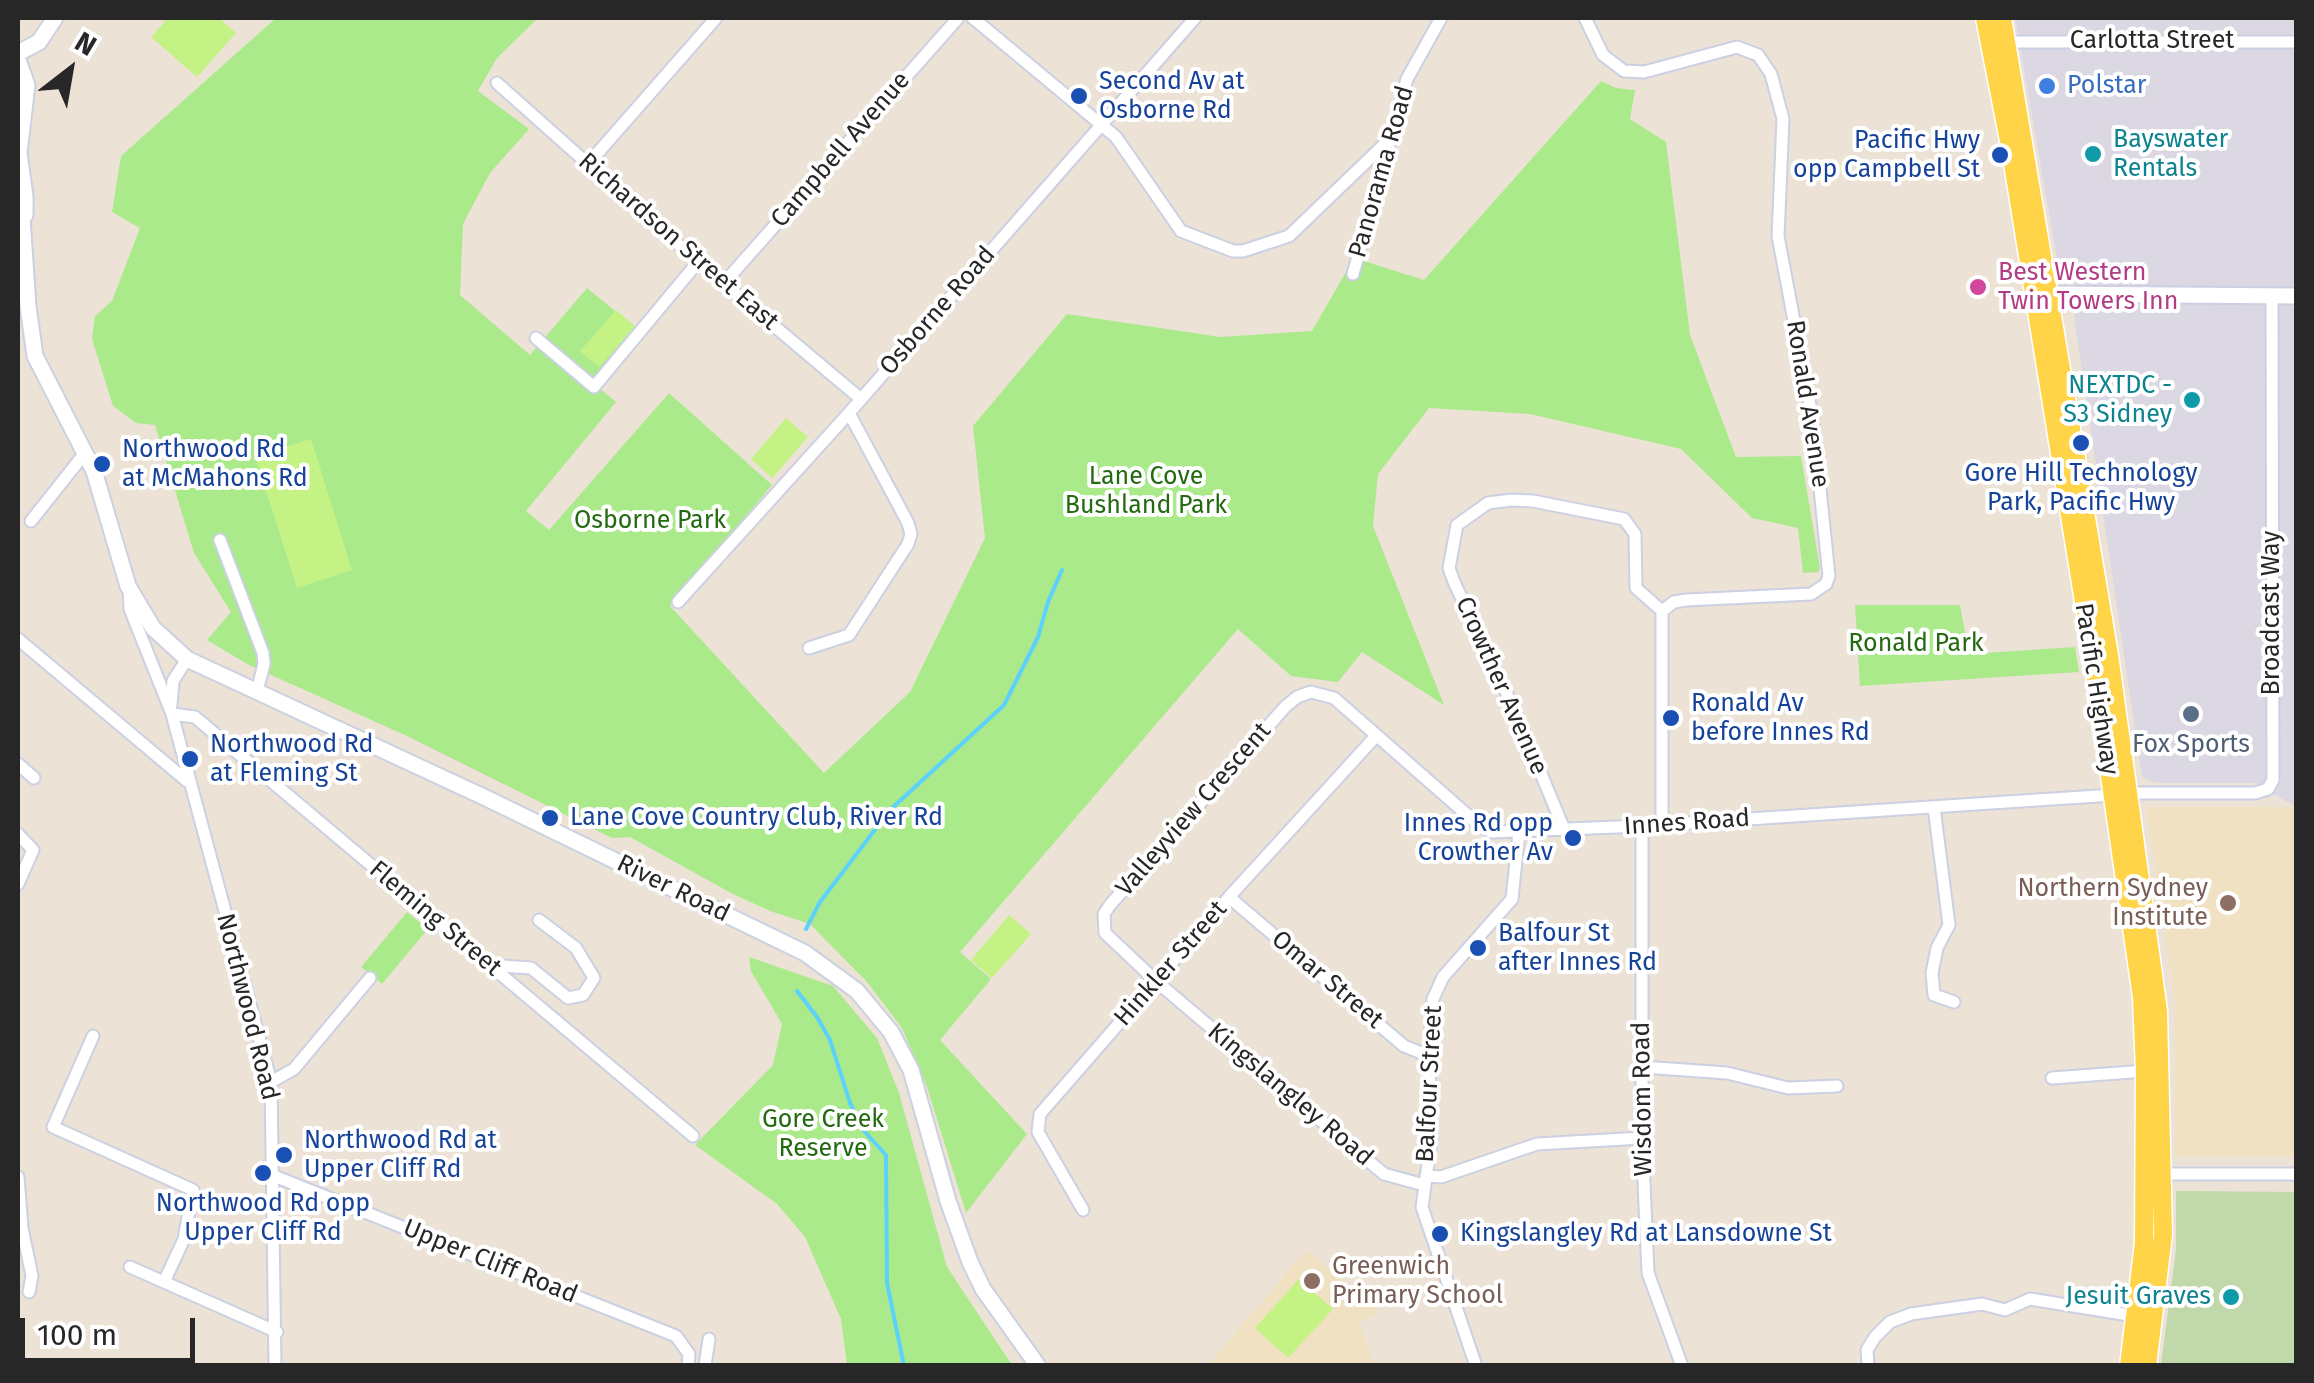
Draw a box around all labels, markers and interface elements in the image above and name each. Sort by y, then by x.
north arrow [20,20,120,120]
text: N [69,25,102,63]
street label: Carlotta Street [2070,26,2234,56]
street label: Campbell Avenue [765,66,917,234]
place label: Second Av at Osborne Rd [1099,67,1244,126]
place label: Polstar [2067,71,2146,101]
marker: Polstar [2036,75,2058,97]
street label: Panorama Road [1343,82,1421,262]
marker: Second Av at Osborne Rd [1068,85,1090,107]
place label: Bayswater Rentals [2113,125,2228,184]
place label: Pacific Hwy opp Campbell St [1793,126,1980,185]
marker: Bayswater Rentals [2082,143,2104,165]
marker: Pacific Hwy opp Campbell St [1989,144,2011,166]
street label: Richardson Street East [572,147,784,337]
street label: Osborne Road [874,241,1002,381]
place label: Best Western Twin Towers Inn [1998,258,2178,317]
marker: Best Western Twin Towers Inn [1967,276,1989,298]
street label: Ronald Avenue [1779,318,1835,490]
place label: NEXTDC - S3 Sidney [2063,371,2172,430]
marker: NEXTDC - S3 Sidney [2181,389,2203,411]
marker: Gore Hill Technology Park, Pacific Hwy [2070,432,2092,454]
place label: Northwood Rd at McMahons Rd [122,435,308,494]
marker: Northwood Rd at McMahons Rd [91,453,113,475]
place label: Gore Hill Technology Park, Pacific Hwy [1965,459,2197,518]
park label: Lane Cove Bushland Park [1065,462,1227,521]
park label: Osborne Park [574,506,726,536]
street label: Broadcast Way [2257,531,2287,695]
street label: Crowther Avenue [1448,592,1554,780]
street label: Pacific Highway [2068,601,2124,777]
park label: Ronald Park [1848,629,1984,659]
place label: Ronald Av before Innes Rd [1691,689,1870,748]
marker: Fox Sports [2180,703,2202,725]
marker: Ronald Av before Innes Rd [1660,707,1682,729]
street label: Valleyview Crescent [1110,717,1278,903]
place label: Northwood Rd at Fleming St [210,730,373,789]
place label: Fox Sports [2132,730,2250,760]
marker: Northwood Rd at Fleming St [179,748,201,770]
place label: Lane Cove Country Club, River Rd [570,803,943,833]
street label: Innes Road [1623,804,1751,842]
marker: Lane Cove Country Club, River Rd [539,807,561,829]
place label: Innes Rd opp Crowther Av [1404,809,1553,868]
marker: Innes Rd opp Crowther Av [1562,827,1584,849]
street label: River Road [612,849,734,929]
street label: Fleming Street [363,855,507,983]
place label: Northern Sydney Institute [2017,874,2208,933]
marker: Northern Sydney Institute [2217,892,2239,914]
street label: Hinkler Street [1108,895,1234,1033]
street label: Northwood Road [209,911,285,1103]
place label: Balfour St after Innes Rd [1498,919,1657,978]
street label: Omar Street [1265,925,1389,1035]
marker: Balfour St after Innes Rd [1467,937,1489,959]
street label: Balfour Street [1411,1005,1449,1163]
street label: Kingslangley Road [1201,1017,1379,1173]
street label: Wisdom Road [1627,1021,1659,1177]
park label: Gore Creek Reserve [762,1105,884,1164]
place label: Northwood Rd at Upper Cliff Rd [304,1126,497,1185]
marker: Northwood Rd at Upper Cliff Rd [273,1144,295,1166]
marker: Northwood Rd opp Upper Cliff Rd [252,1162,274,1184]
place label: Northwood Rd opp Upper Cliff Rd [156,1189,370,1248]
street label: Upper Cliff Road [398,1213,582,1311]
place label: Kingslangley Rd at Lansdowne St [1460,1219,1832,1249]
marker: Kingslangley Rd at Lansdowne St [1429,1223,1451,1245]
place label: Greenwich Primary School [1332,1252,1503,1311]
marker: Greenwich Primary School [1301,1270,1323,1292]
place label: Jesuit Graves [2066,1282,2211,1312]
marker: Jesuit Graves [2220,1286,2242,1308]
scale bar [25,1298,200,1360]
text: 100 m [37,1317,117,1353]

